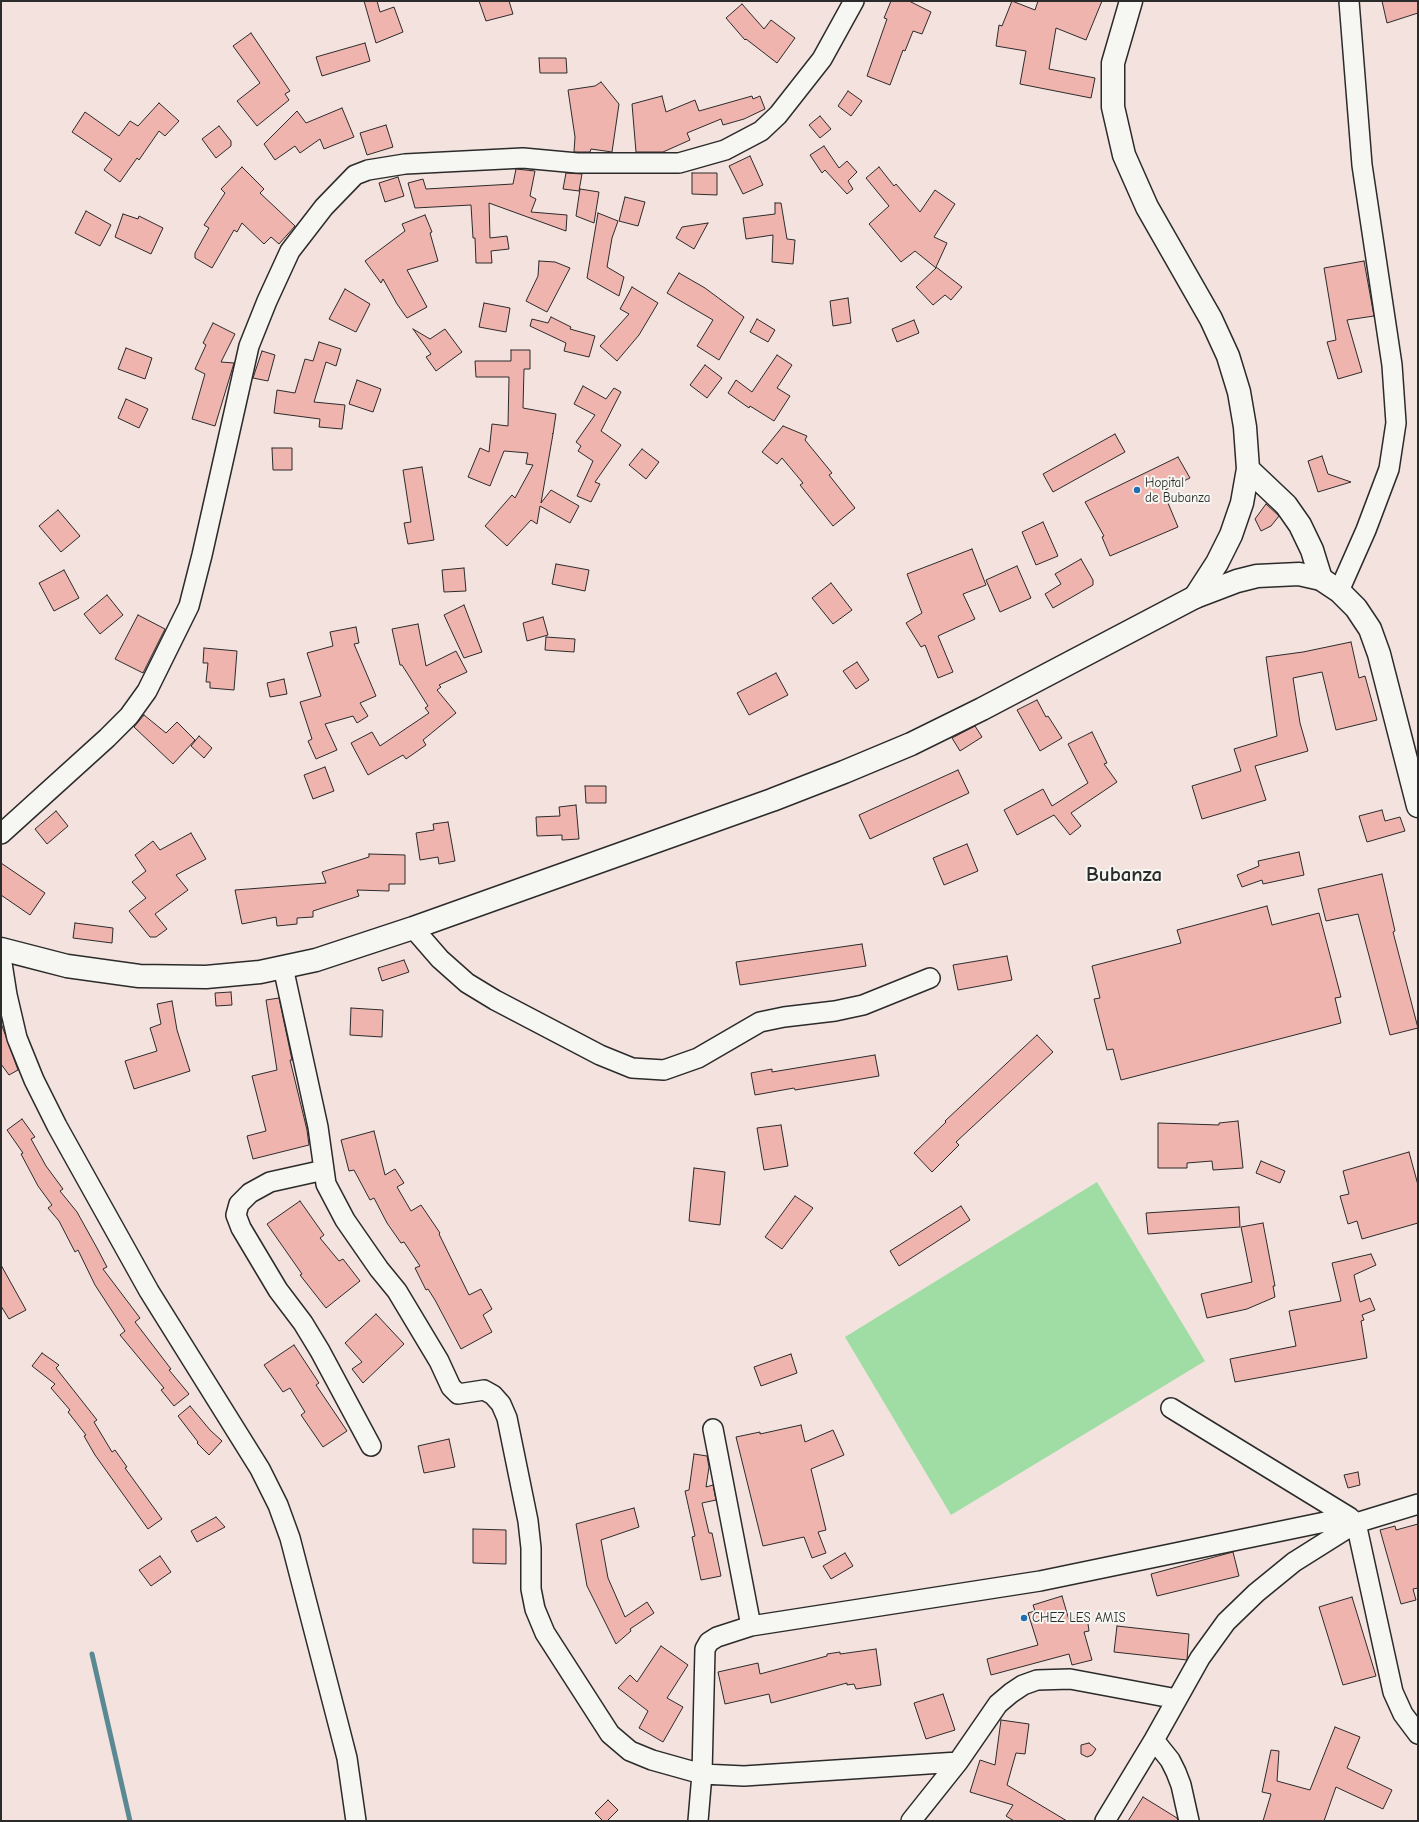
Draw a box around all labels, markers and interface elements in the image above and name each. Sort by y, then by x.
place label: Hopital de Bubanza [1145,475,1210,506]
marker: Hopital de Bubanza [1132,485,1142,495]
district label: Bubanza [1086,862,1162,888]
place label: CHEZ LES AMIS [1032,1610,1126,1626]
marker: CHEZ LES AMIS [1019,1613,1029,1623]

